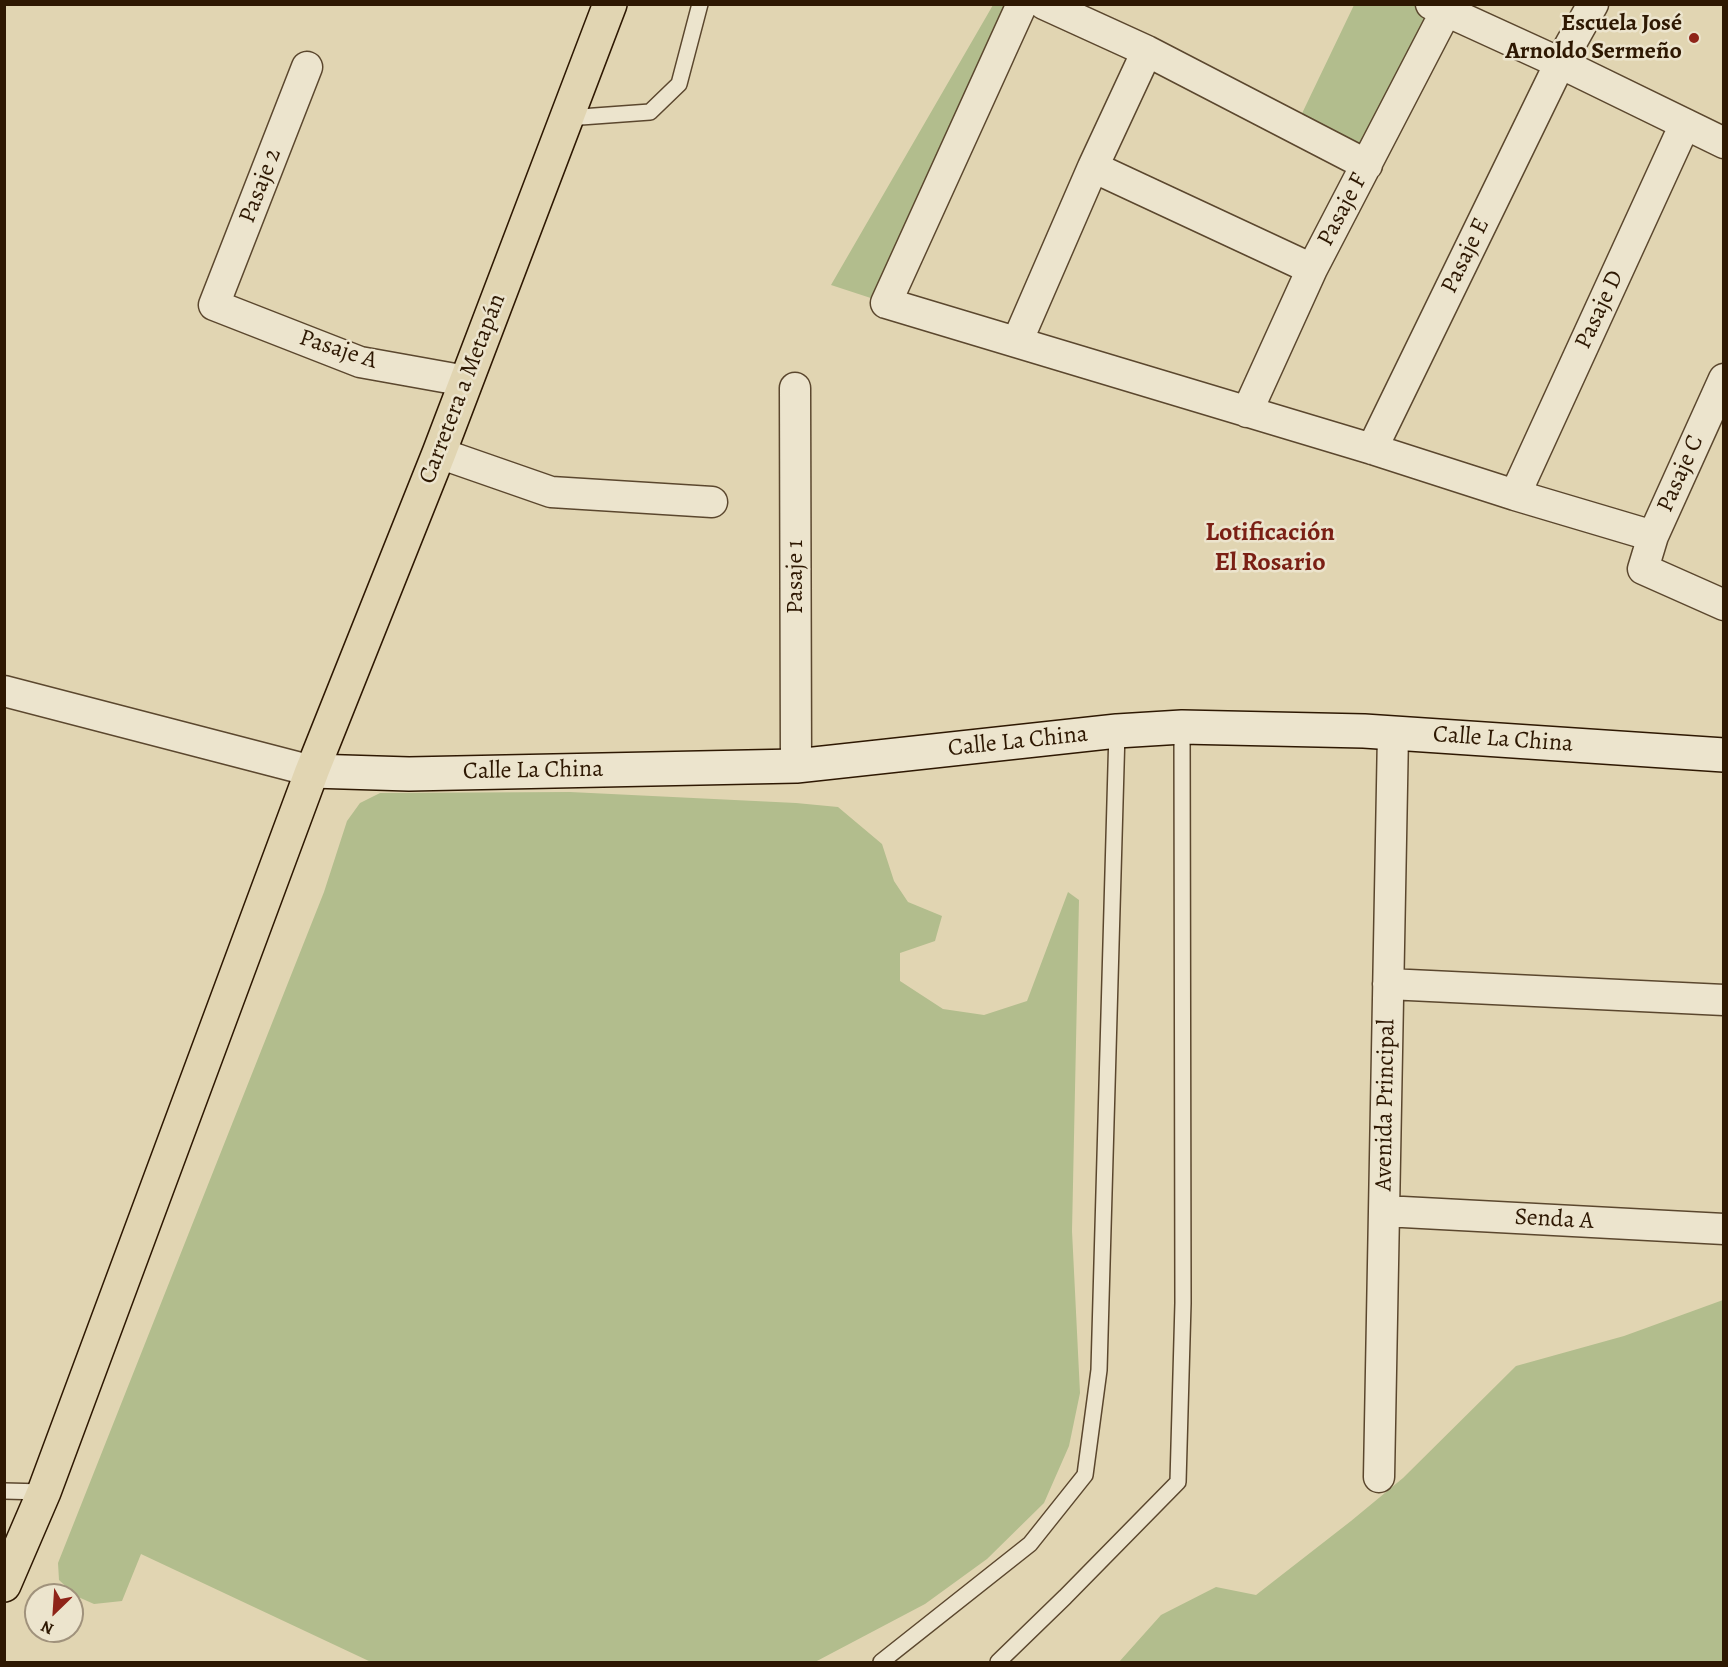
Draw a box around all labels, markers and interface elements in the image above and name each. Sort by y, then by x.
place label: Escuela José Arnoldo Sermeño [1505,10,1682,66]
marker: Escuela José Arnoldo Sermeño [1687,31,1701,45]
street label: Pasaje 2 [234,145,288,227]
street label: Pasaje F [1312,169,1374,251]
street label: Pasaje E [1435,214,1497,298]
street label: Pasaje D [1569,266,1631,354]
street label: Carretera a Metapán [413,290,513,488]
street label: Pasaje A [295,324,381,376]
street label: Pasaje C [1651,431,1711,517]
district label: Lotificación El Rosario [1205,518,1335,580]
street label: Pasaje 1 [782,540,810,614]
street label: Calle La China [947,720,1089,764]
street label: Calle La China [1432,721,1574,759]
street label: Calle La China [463,755,603,787]
street label: Avenida Principal [1370,1019,1402,1191]
street label: Senda A [1514,1204,1594,1236]
north arrow [24,1583,84,1643]
text: N [37,1615,57,1640]

